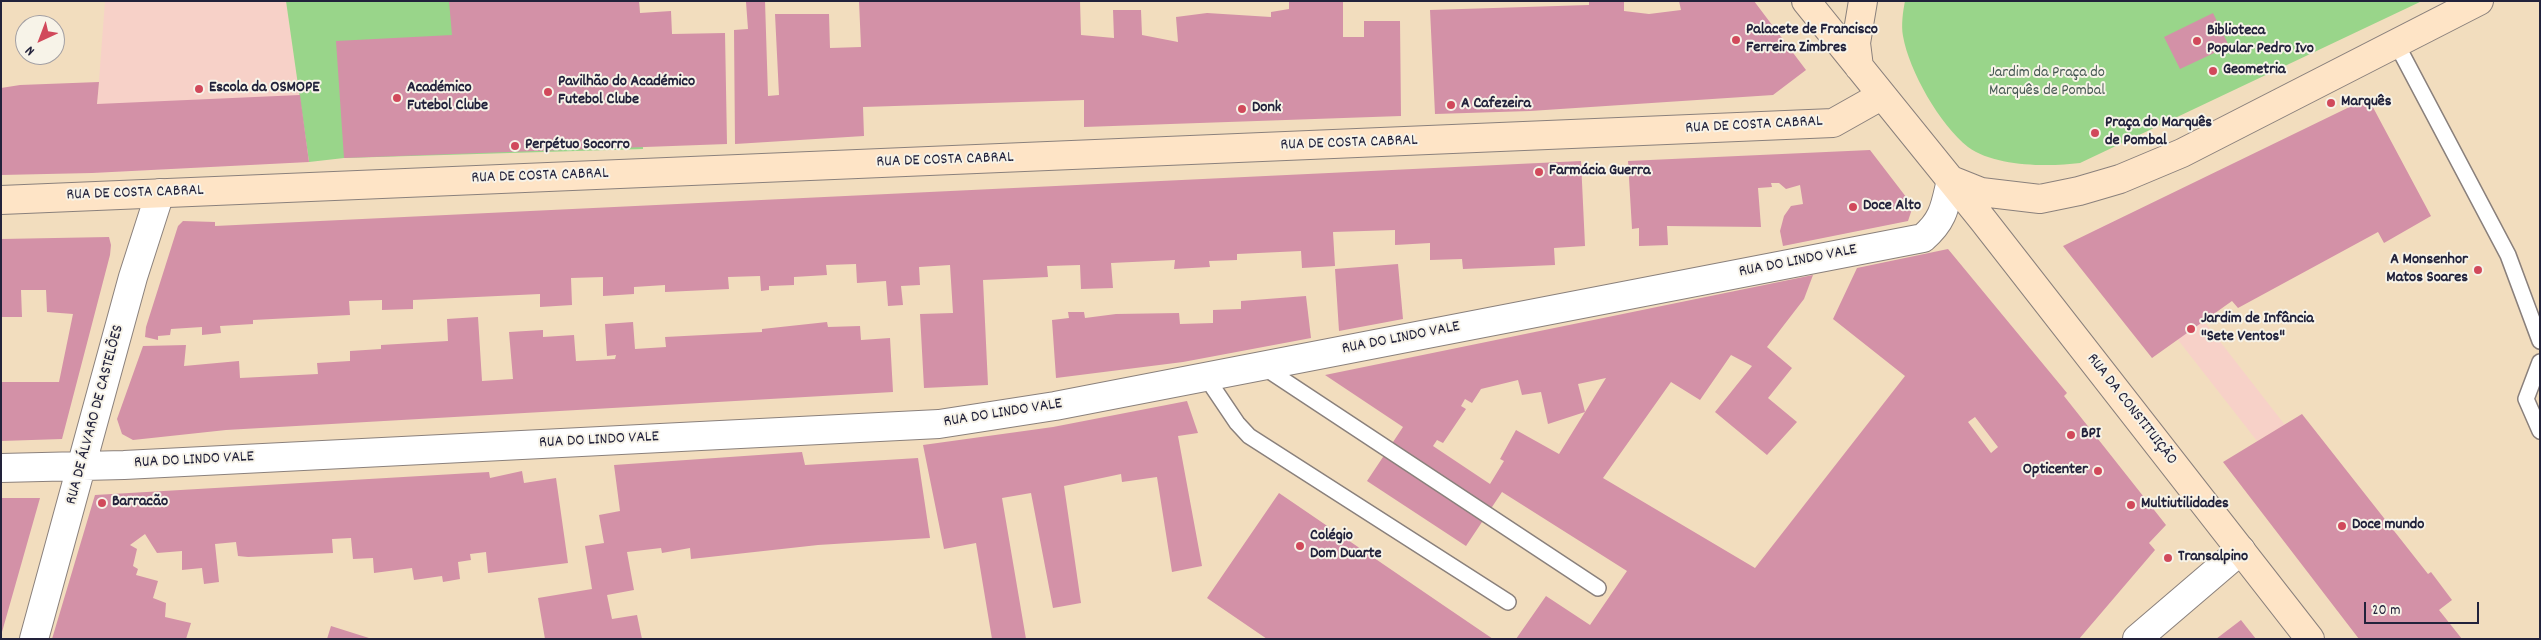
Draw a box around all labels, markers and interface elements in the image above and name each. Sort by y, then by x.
north arrow [15,15,65,65]
place label: Palacete de Francisco Ferreira Zimbres [1746,21,1878,59]
place label: Biblioteca Popular Pedro Ivo [2207,22,2314,60]
marker: Palacete de Francisco Ferreira Zimbres [1730,34,1742,46]
marker: Biblioteca Popular Pedro Ivo [2191,35,2203,47]
text: N [21,41,40,60]
place label: Geometria [2223,61,2286,81]
park label: Jardim da Praça do Marquês de Pombal [1989,64,2105,102]
marker: Geometria [2207,65,2219,77]
place label: Pavilhão do Académico Futebol Clube [558,73,695,111]
place label: Escola da OSMOPE [209,79,320,99]
place label: Académico Futebol Clube [407,79,488,117]
marker: Escola da OSMOPE [193,83,205,95]
marker: Pavilhão do Académico Futebol Clube [542,86,554,98]
marker: Académico Futebol Clube [391,92,403,104]
place label: Marquês [2341,93,2391,113]
place label: A Cafezeira [1461,95,1531,115]
marker: Marquês [2325,97,2337,109]
place label: Donk [1252,99,1281,119]
marker: A Cafezeira [1445,99,1457,111]
marker: Donk [1236,103,1248,115]
street label: RUA DE COSTA CABRAL [1685,113,1823,139]
place label: Praça do Marquês de Pombal [2105,114,2212,152]
marker: Praça do Marquês de Pombal [2089,127,2101,139]
street label: RUA DE COSTA CABRAL [1280,132,1418,156]
place label: Perpétuo Socorro [525,136,630,156]
marker: Perpétuo Socorro [509,140,521,152]
street label: RUA DE COSTA CABRAL [876,149,1014,173]
place label: Farmácia Guerra [1549,162,1650,182]
street label: RUA DE COSTA CABRAL [471,165,609,189]
marker: Farmácia Guerra [1533,166,1545,178]
street label: RUA DE COSTA CABRAL [66,182,204,206]
place label: Doce Alto [1863,197,1921,217]
marker: Doce Alto [1847,201,1859,213]
street label: RUA DO LINDO VALE [1737,241,1859,283]
place label: A Monsenhor Matos Soares [2386,251,2468,289]
marker: A Monsenhor Matos Soares [2472,264,2484,276]
place label: Jardim de Infância "Sete Ventos" [2201,310,2314,348]
street label: RUA DO LINDO VALE [1340,318,1462,360]
street label: RUA DE ÁLVARO DE CASTELÕES [63,323,129,507]
marker: Jardim de Infância "Sete Ventos" [2185,323,2197,335]
street label: RUA DA CONSTITUIÇÃO [2082,351,2180,469]
street label: RUA DO LINDO VALE [942,395,1064,433]
place label: BPI [2081,425,2101,445]
street label: RUA DO LINDO VALE [539,428,659,454]
marker: BPI [2065,429,2077,441]
street label: RUA DO LINDO VALE [134,448,254,474]
place label: Opticenter [2023,461,2088,481]
marker: Opticenter [2092,465,2104,477]
place label: Barracão [112,493,168,513]
place label: Multiutilidades [2141,495,2229,515]
marker: Barracão [96,497,108,509]
marker: Multiutilidades [2125,499,2137,511]
place label: Doce mundo [2352,516,2424,536]
marker: Doce mundo [2336,520,2348,532]
place label: Colégio Dom Duarte [1310,527,1382,565]
marker: Colégio Dom Duarte [1294,540,1306,552]
place label: Transalpino [2178,548,2248,568]
marker: Transalpino [2162,552,2174,564]
scale bar [2366,592,2481,624]
text: 20 m [2372,600,2400,622]

